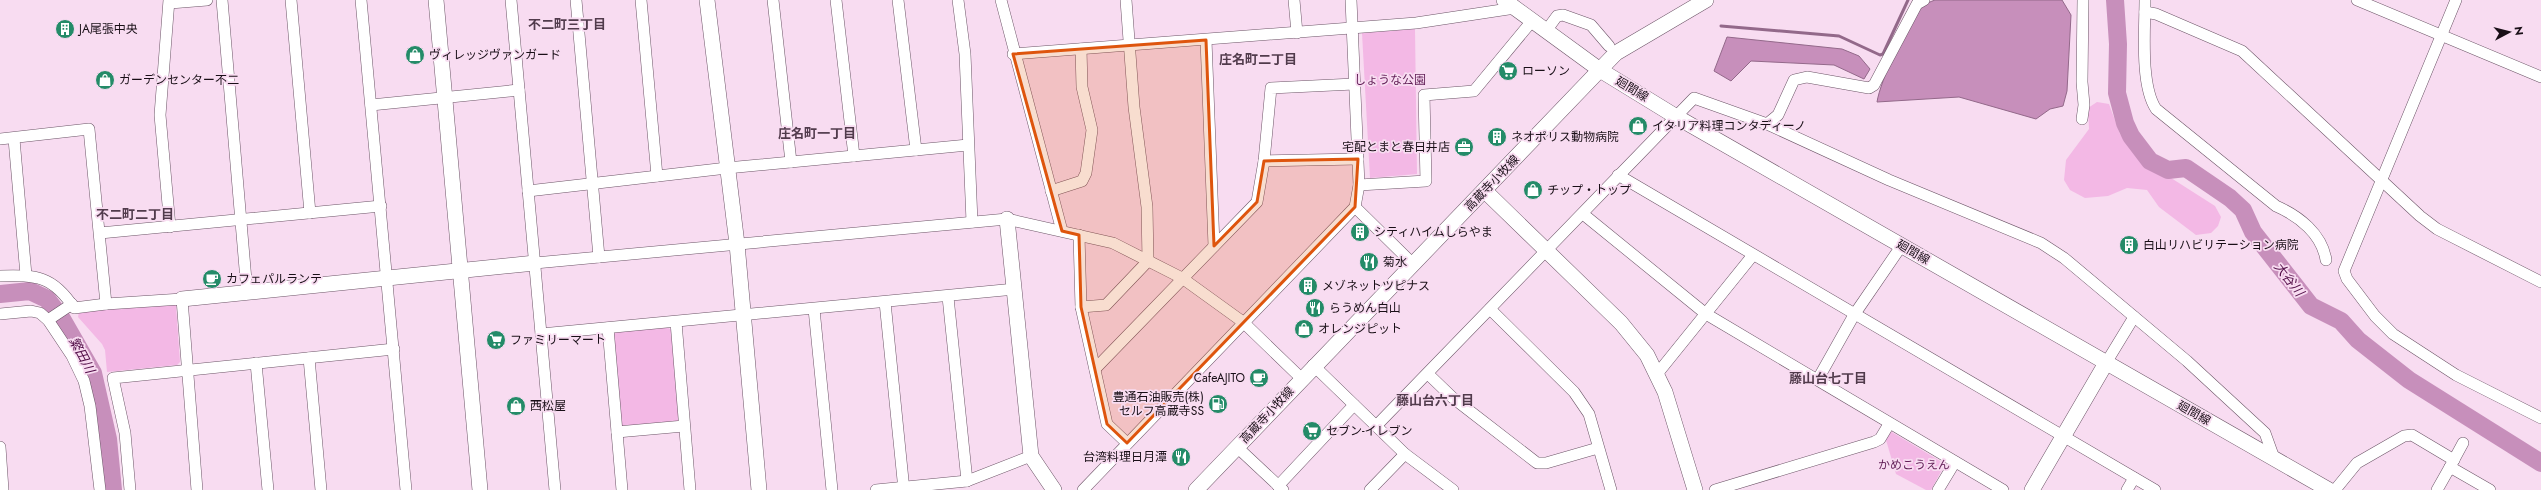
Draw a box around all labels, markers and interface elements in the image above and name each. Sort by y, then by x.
north arrow [2489,12,2529,52]
district label: 不二町三丁目 [528,15,606,34]
building icon: JA尾張中央 [54,18,76,40]
place label: JA尾張中央 [77,20,138,38]
text: N [2510,25,2527,36]
shop icon: ヴィレッジヴァンガード [404,44,426,66]
place label: ヴィレッジヴァンガード [429,46,561,64]
district label: 庄名町二丁目 [1219,50,1297,69]
supermarket icon: ローソン [1497,60,1519,82]
place label: ローソン [1522,62,1570,80]
shop icon: ガーデンセンター不二 [94,69,116,91]
place label: ガーデンセンター不二 [119,71,239,89]
park label: しょうな公園 [1354,71,1426,89]
street label: 廻間線 [1612,72,1652,106]
shop icon: イタリア料理コンタディーノ [1627,115,1649,137]
place label: イタリア料理コンタディーノ [1652,117,1806,135]
district label: 庄名町一丁目 [778,124,856,143]
building icon: ネオポリス動物病院 [1486,126,1508,148]
place label: ネオポリス動物病院 [1511,128,1619,146]
office icon: 宅配とまと春日井店 [1453,136,1475,158]
place label: 宅配とまと春日井店 [1342,138,1450,156]
street label: 高蔵寺小牧線 [1461,151,1523,215]
shop icon: チップ・トップ [1522,179,1544,201]
place label: チップ・トップ [1547,181,1631,199]
district label: 不二町二丁目 [96,205,174,224]
building icon: シティハイムしらやま [1349,221,1371,243]
place label: シティハイムしらやま [1374,223,1493,241]
building icon: 白山リハビリテーション病院 [2118,234,2140,256]
street label: 廻間線 [1893,235,1933,269]
place label: 白山リハビリテーション病院 [2143,236,2299,254]
restaurant icon: 菊水 [1358,251,1380,273]
place label: 菊水 [1383,253,1407,271]
water label: 大谷川 [2270,258,2310,302]
cafe icon: カフェパルランテ [201,268,223,290]
place label: カフェパルランテ [226,270,322,288]
building icon: メゾネットツピナス [1297,275,1319,297]
place label: メゾネットツピナス [1322,277,1430,295]
restaurant icon: らうめん白山 [1304,297,1326,319]
place label: らうめん白山 [1329,299,1401,317]
shop icon: オレンジピット [1293,318,1315,340]
place label: オレンジピット [1318,320,1402,338]
supermarket icon: ファミリーマート [485,329,507,351]
place label: ファミリーマート [510,331,606,349]
water label: 繁田川 [64,333,100,378]
cafe icon: CafeAJITO [1248,367,1270,389]
place label: CafeAJITO [1194,369,1245,387]
district label: 藤山台七丁目 [1789,369,1867,388]
street label: 高蔵寺小牧線 [1236,383,1298,447]
place label: 豊通石油販売(株) セルフ高蔵寺SS [1113,388,1204,420]
district label: 藤山台六丁目 [1396,391,1474,410]
fuel station icon: 豊通石油販売(株) セルフ高蔵寺SS [1207,393,1229,415]
shop icon: 西松屋 [505,395,527,417]
street label: 廻間線 [2174,396,2214,430]
place label: 西松屋 [530,397,566,415]
supermarket icon: セブン-イレブン [1301,420,1323,442]
place label: セブン-イレブン [1326,422,1413,440]
restaurant icon: 台湾料理日月潭 [1170,446,1192,468]
place label: 台湾料理日月潭 [1083,448,1167,466]
park label: かめこうえん [1878,456,1950,474]

